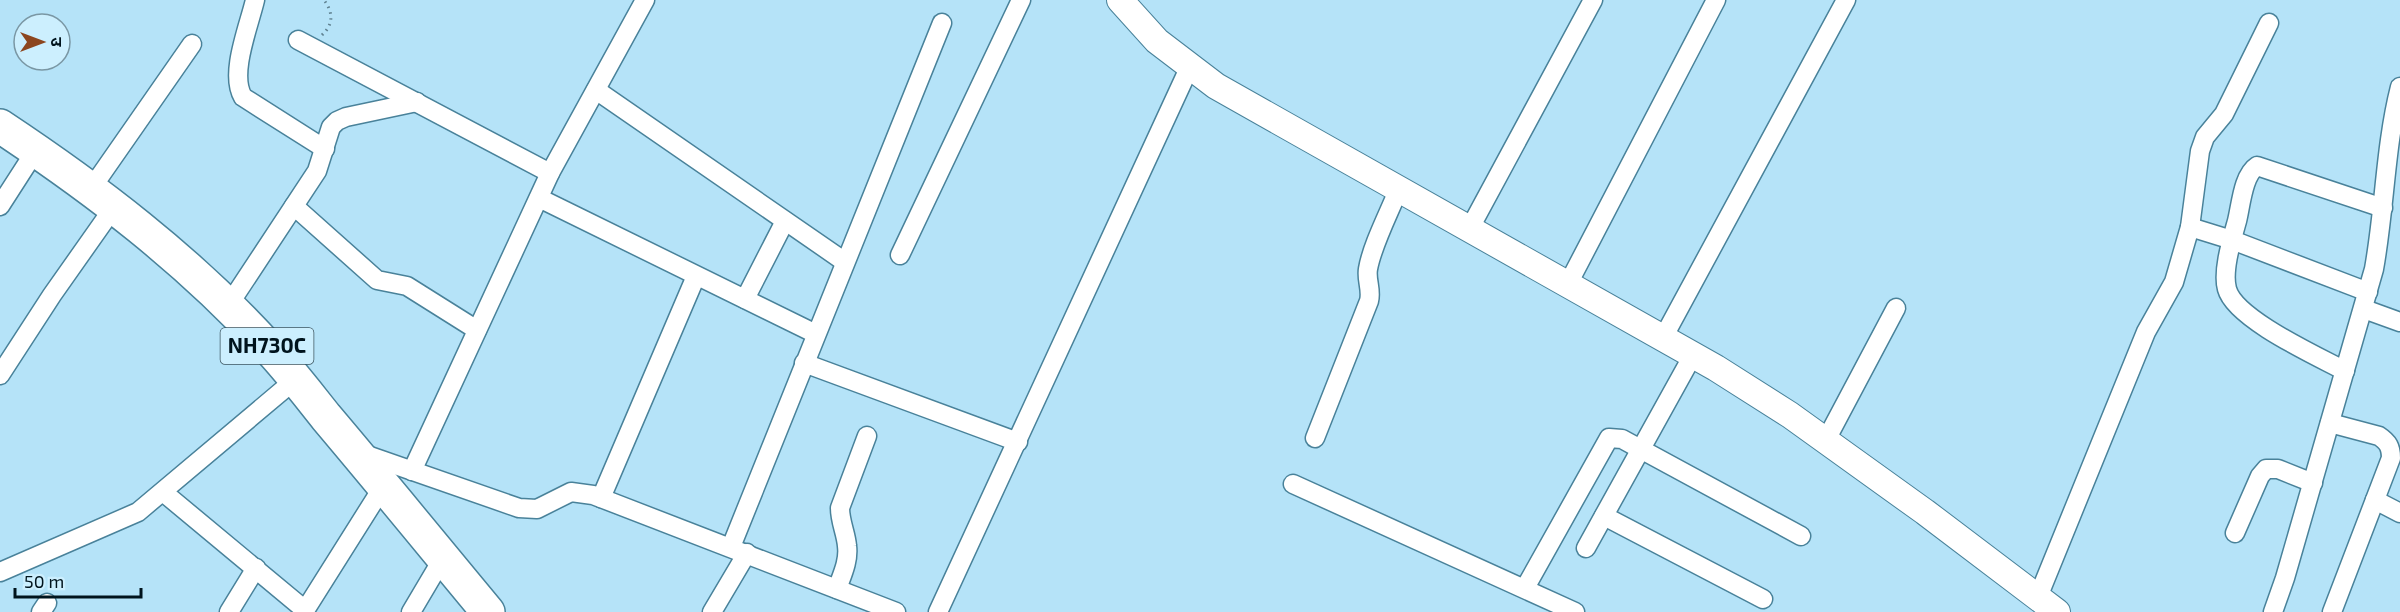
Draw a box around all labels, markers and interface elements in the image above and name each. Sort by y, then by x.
north arrow [12,12,72,72]
text: उ [48,37,67,47]
road number: NH730C [220,328,314,364]
scale bar [15,561,141,599]
text: 50 m [24,570,64,592]

